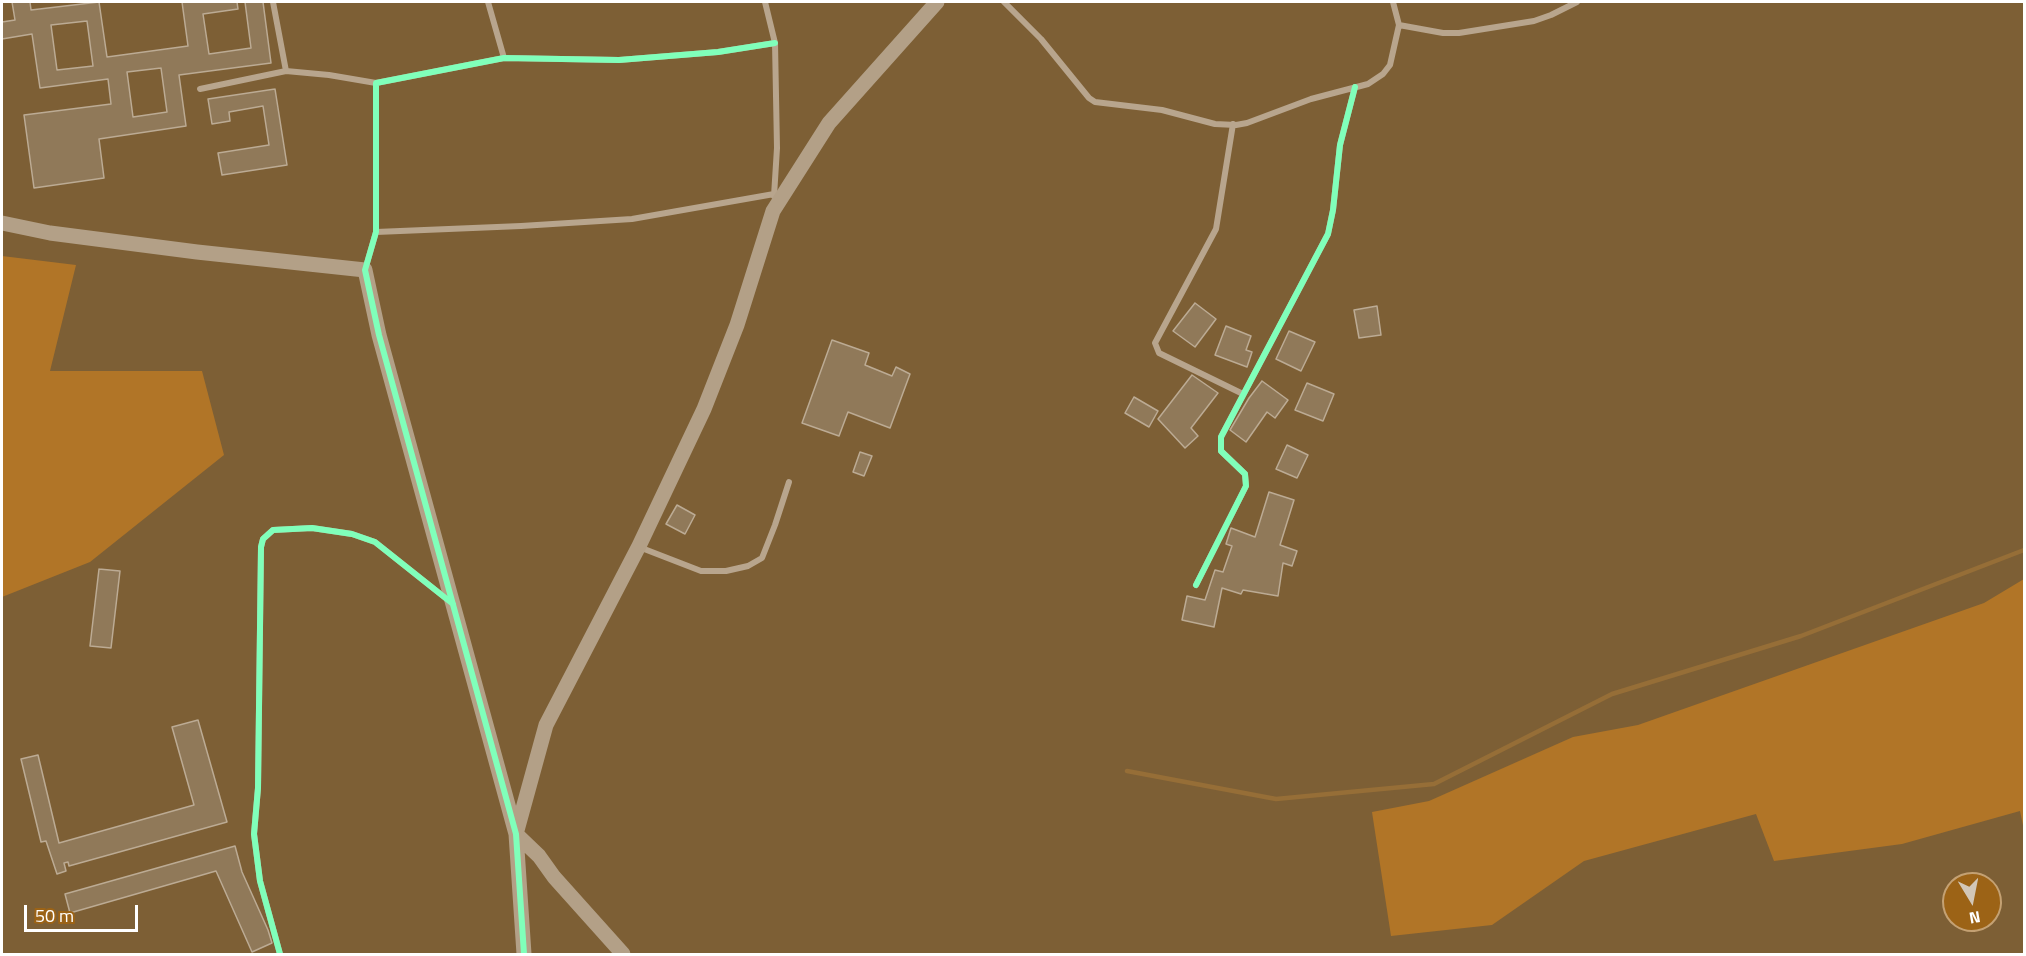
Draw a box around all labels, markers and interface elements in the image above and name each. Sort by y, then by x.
north arrow [1942,872,2002,932]
scale bar [27,893,141,931]
text: 50 m [35,902,74,929]
text: N [1967,905,1982,931]

